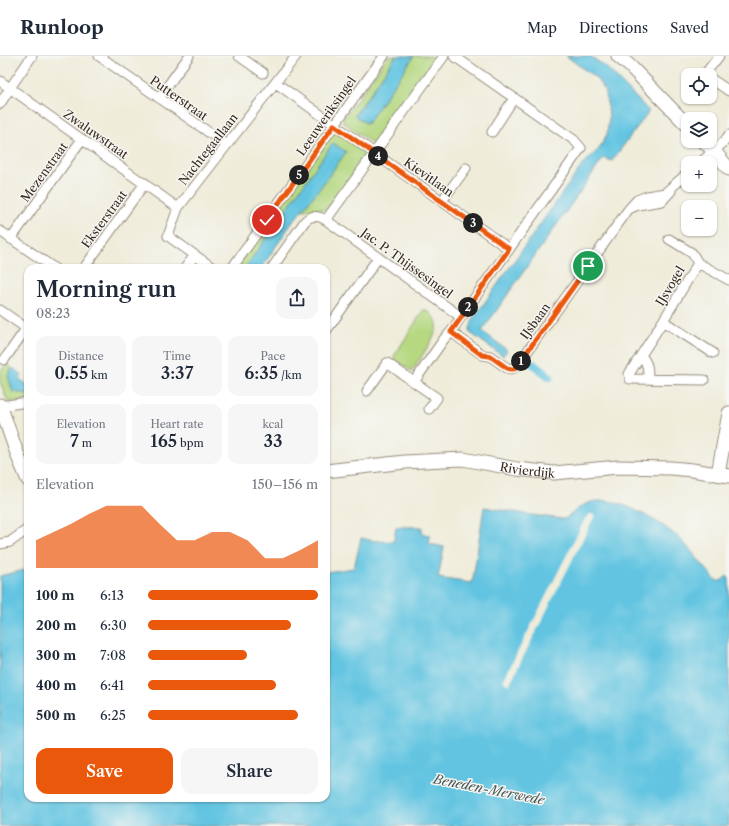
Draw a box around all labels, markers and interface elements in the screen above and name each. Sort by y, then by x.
text: Runloop [20,16,104,39]
text: Map [527,19,557,37]
text: Directions [579,19,648,37]
text: Saved [670,19,709,37]
map controls [681,68,717,236]
button: locate [681,68,717,104]
street label: Putterstraat [147,73,211,124]
street label: Leeuweriksingel [293,73,359,159]
street label: Zwaluwstraat [61,106,132,162]
street label: Nachtegaallaan [175,110,241,188]
button: layers [681,112,717,148]
street label: Mezenstraat [17,139,71,205]
pin: 4 [368,146,388,166]
text: 4 [375,149,381,163]
street label: Kievitlaan [401,154,457,200]
button: + [681,156,717,192]
pin: 5 [289,165,309,185]
text: 5 [296,168,302,182]
street label: Eksterstraat [78,187,130,251]
button: − [681,200,717,236]
pin [250,203,284,237]
icon: check [256,209,278,231]
pin: 3 [463,213,483,233]
text: 3 [470,216,476,230]
street label: Jac. P. Thijssesingel [357,224,456,302]
pin [571,249,605,283]
icon: arrive [577,255,599,277]
street label: IJsvogel [652,263,688,309]
text: Morning run [36,276,176,303]
button: share [276,277,318,319]
pin: 2 [458,297,478,317]
text: 2 [465,300,471,314]
street label: IJsbaan [517,300,553,342]
text: 08:23 [36,305,70,321]
text: Distance [58,349,104,363]
text: Time [163,349,191,363]
text: Pace [261,349,285,363]
pin: 1 [511,351,531,371]
text: 1 [519,354,523,368]
text: 0.55 [54,363,88,383]
text: 3:37 [161,363,193,383]
text: 6:35 [244,363,278,383]
text: km [88,368,108,382]
text: /km [278,368,302,382]
text: Elevation [56,417,106,431]
text: Heart rate [150,417,204,431]
text: kcal [263,417,283,431]
text: 7 [70,431,79,451]
text: 165 [150,431,177,451]
text: 33 [263,431,283,451]
text: m [79,436,92,450]
text: bpm [177,436,204,450]
street label: Rivierdijk [499,458,557,481]
text: Elevation [36,476,94,492]
text: 150–156 m [252,476,318,492]
text: 100 m [36,587,75,603]
text: 6:13 [100,587,124,603]
text: 200 m [36,617,76,633]
text: 6:30 [100,617,127,633]
text: 300 m [36,647,76,663]
text: 7:08 [100,647,126,663]
text: 400 m [36,677,76,693]
text: 6:41 [100,677,124,693]
text: 500 m [36,707,76,723]
text: 6:25 [100,707,126,723]
button: Save [36,748,173,794]
button: Share [181,748,318,794]
water label: Beneden-Merwede [431,770,546,808]

